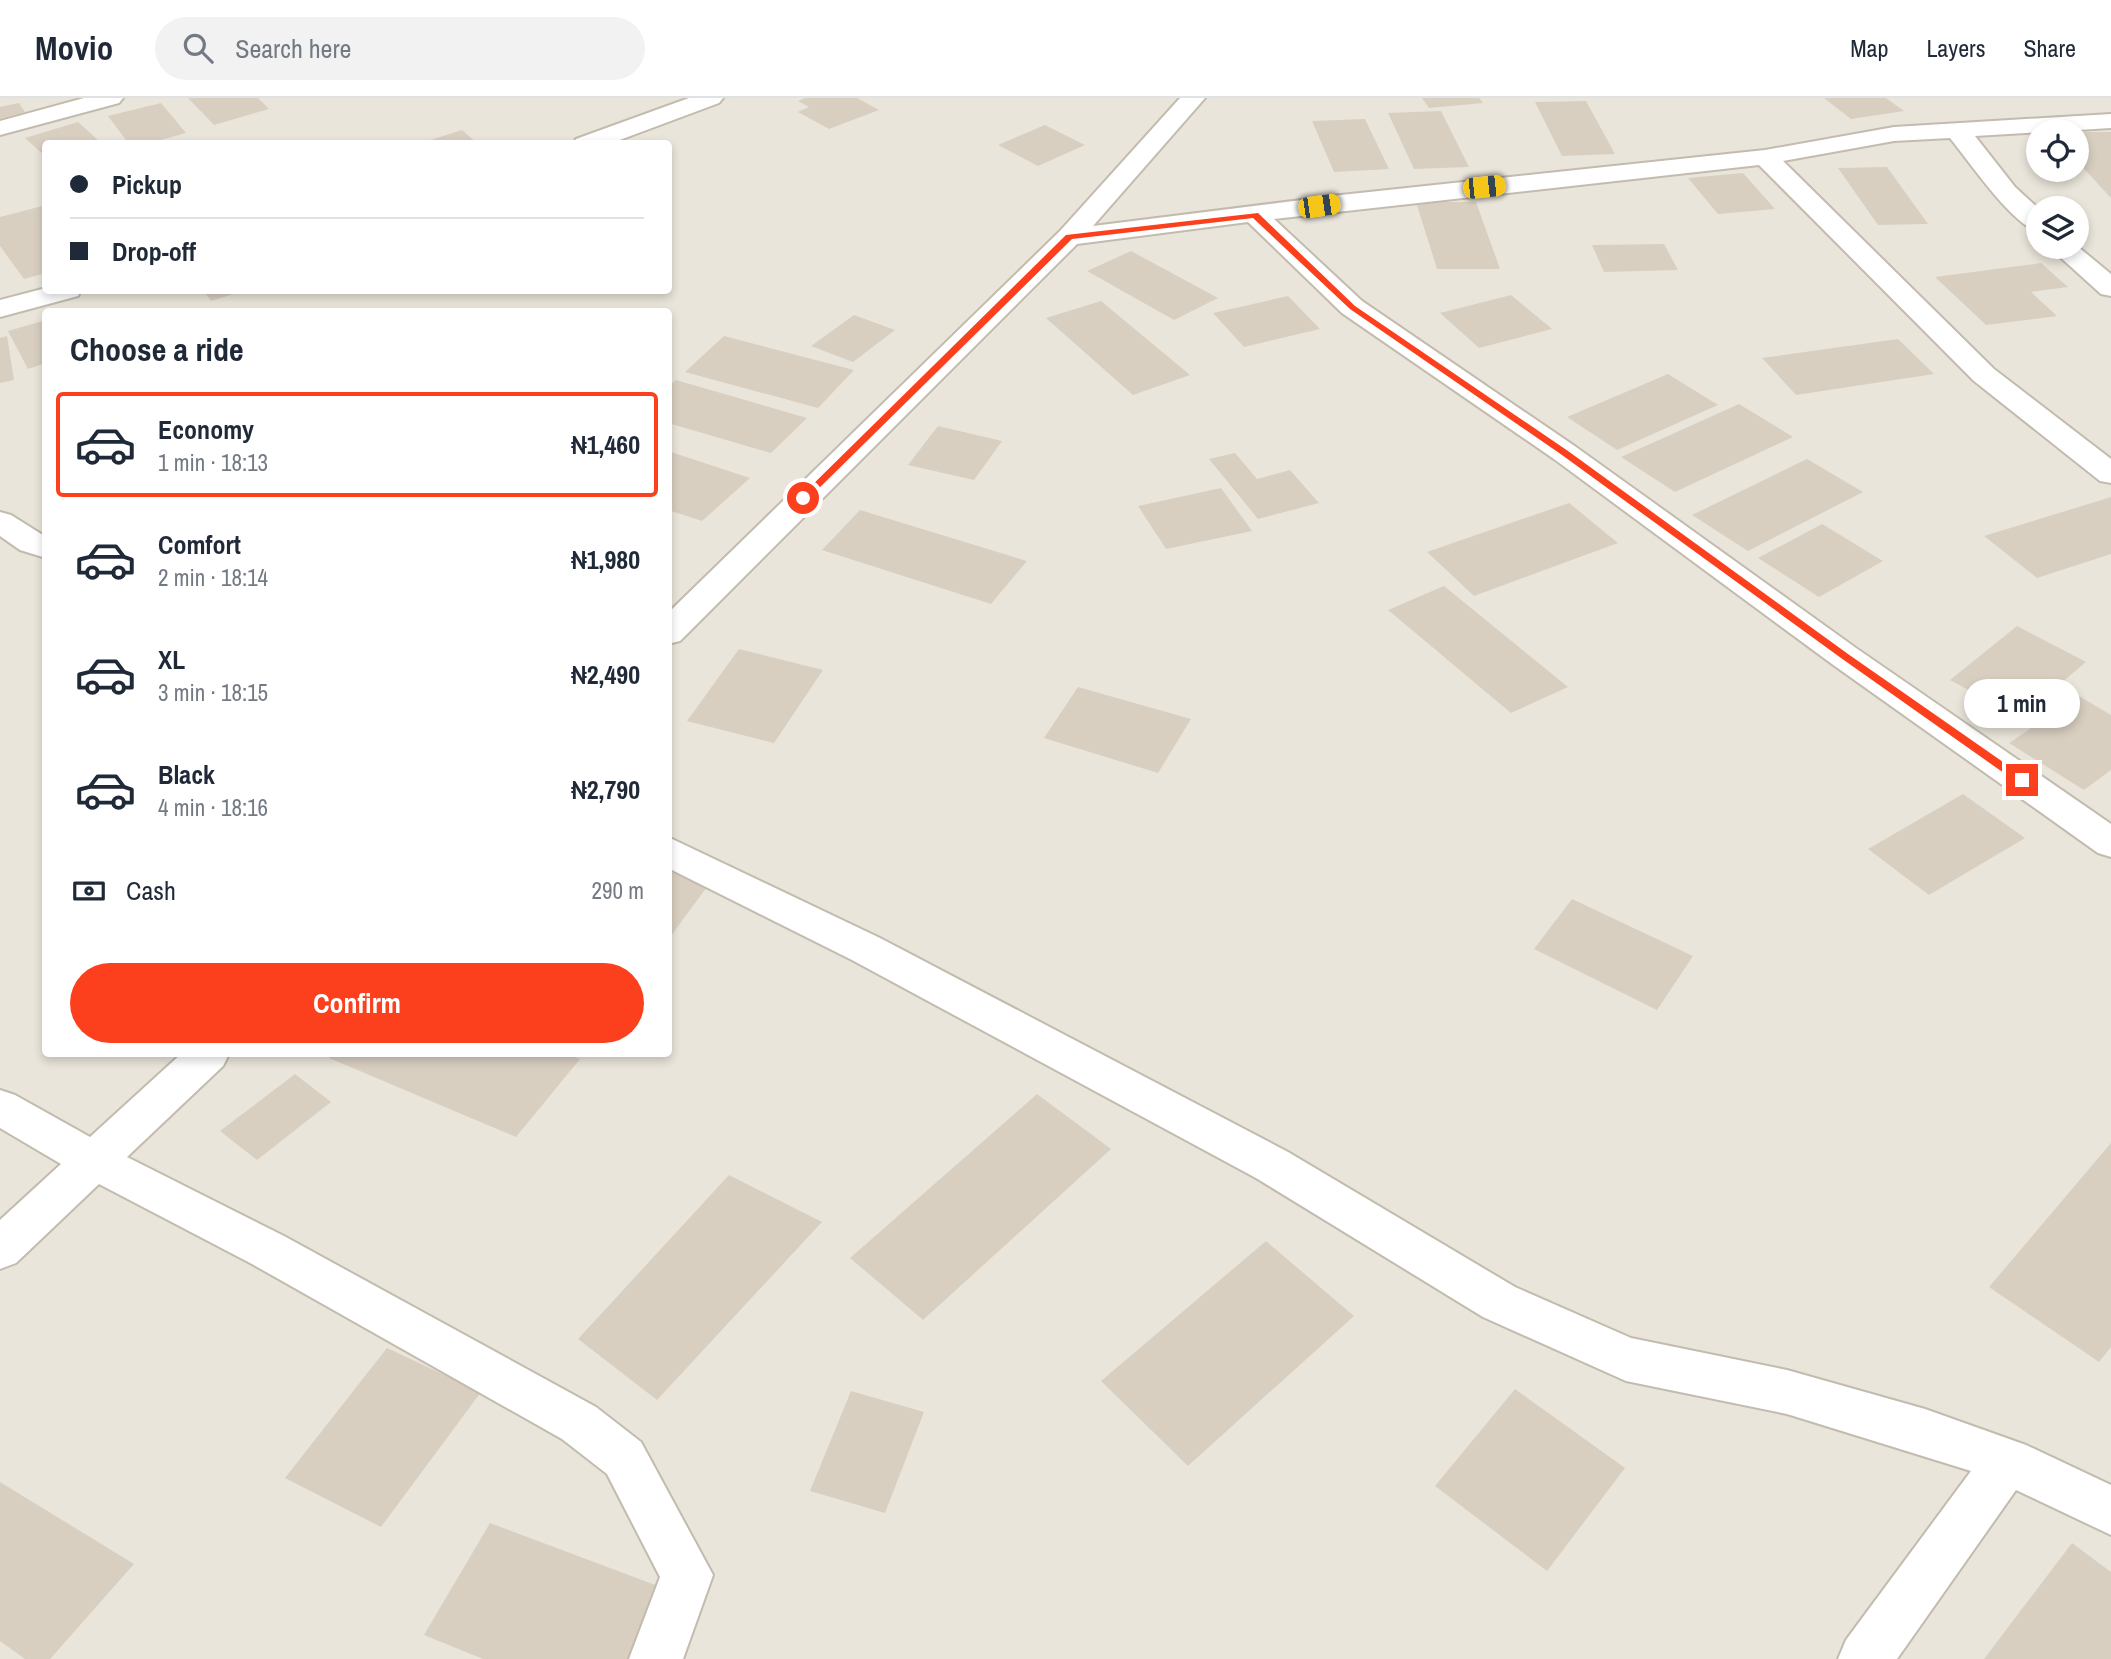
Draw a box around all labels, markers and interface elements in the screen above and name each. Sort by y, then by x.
search box [155,17,645,80]
text: Movio [35,26,113,70]
icon: search [179,29,217,67]
text: Search here [235,31,351,66]
text: Map [1850,32,1888,64]
text: Layers [1926,32,1985,64]
text: Share [2023,32,2076,64]
map controls [2026,119,2089,259]
button: locate [2026,119,2089,182]
text: Pickup [112,167,182,202]
car [1463,174,1506,200]
car [1297,193,1342,219]
button: layers [2026,196,2089,259]
text: Drop-off [112,234,196,269]
text: Choose a ride [70,328,244,371]
text: Economy [158,412,254,447]
icon: car [74,413,137,476]
text: ₦1,460 [571,427,640,462]
text: 1 min · 18:13 [158,447,268,478]
route start [787,482,819,514]
text: Comfort [158,527,241,562]
icon: car [74,528,137,591]
text: ₦1,980 [571,542,640,577]
text: 2 min · 18:14 [158,562,268,593]
text: XL [158,642,185,677]
icon: car [74,643,137,706]
text: ₦2,490 [571,657,640,692]
text: 3 min · 18:15 [158,677,268,708]
callout: 1 min [1964,678,2080,728]
text: 1 min [1997,688,2047,719]
text: Black [158,757,215,792]
icon: car [74,758,137,821]
route end [2006,764,2038,796]
text: ₦2,790 [571,772,640,807]
text: 4 min · 18:16 [158,792,268,823]
icon: cash [70,872,108,910]
text: Cash [126,873,176,908]
text: 290 m [592,875,644,906]
button: Confirm [70,963,644,1043]

